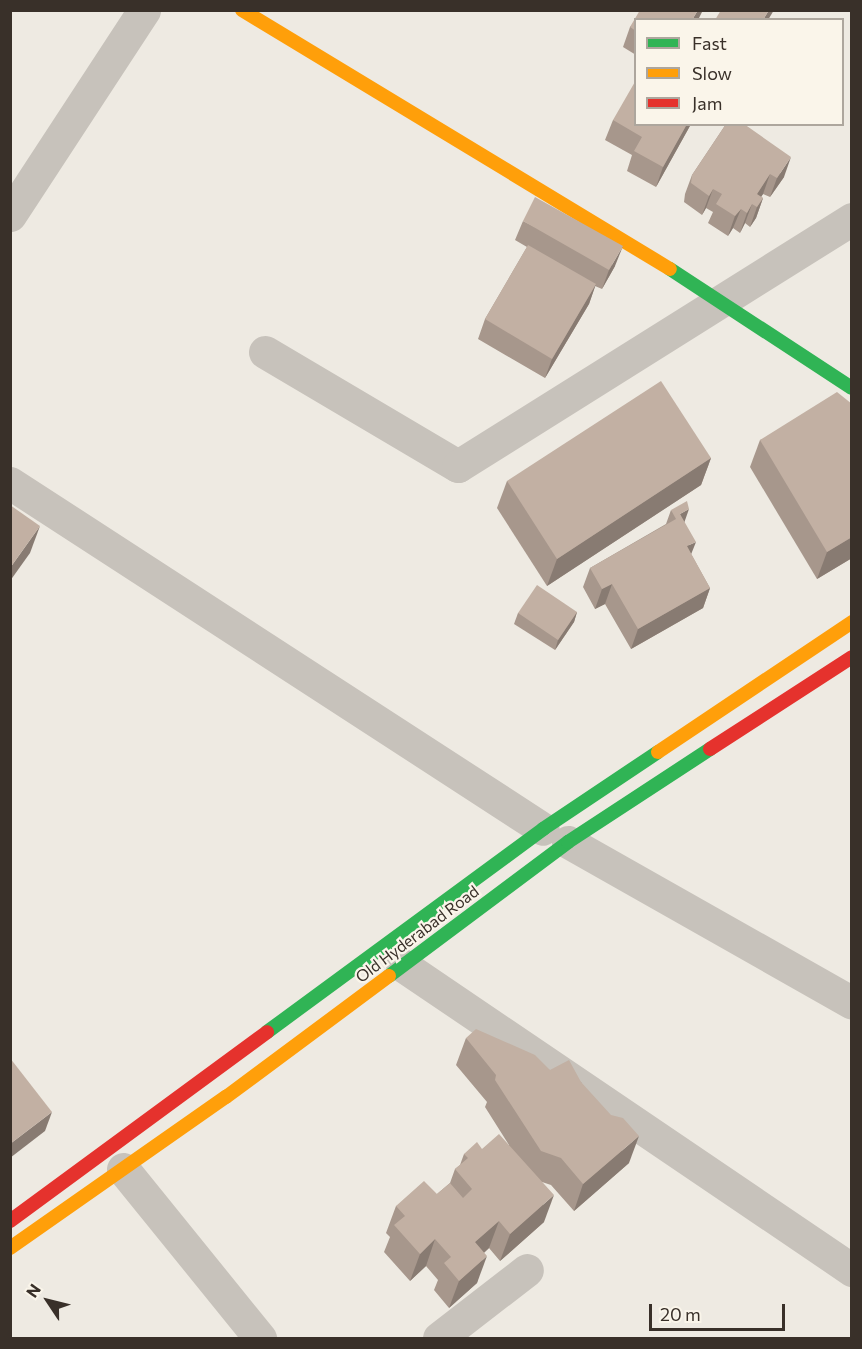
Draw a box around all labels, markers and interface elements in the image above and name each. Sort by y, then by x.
legend [634,18,844,126]
text: Fast [692,32,727,54]
text: Slow [692,62,732,84]
text: Jam [692,92,722,114]
street label: Old Hyderabad Road [352,881,482,987]
north arrow [18,1271,78,1331]
text: N [22,1280,44,1301]
scale bar [652,1292,788,1330]
text: 20 m [660,1303,701,1325]

